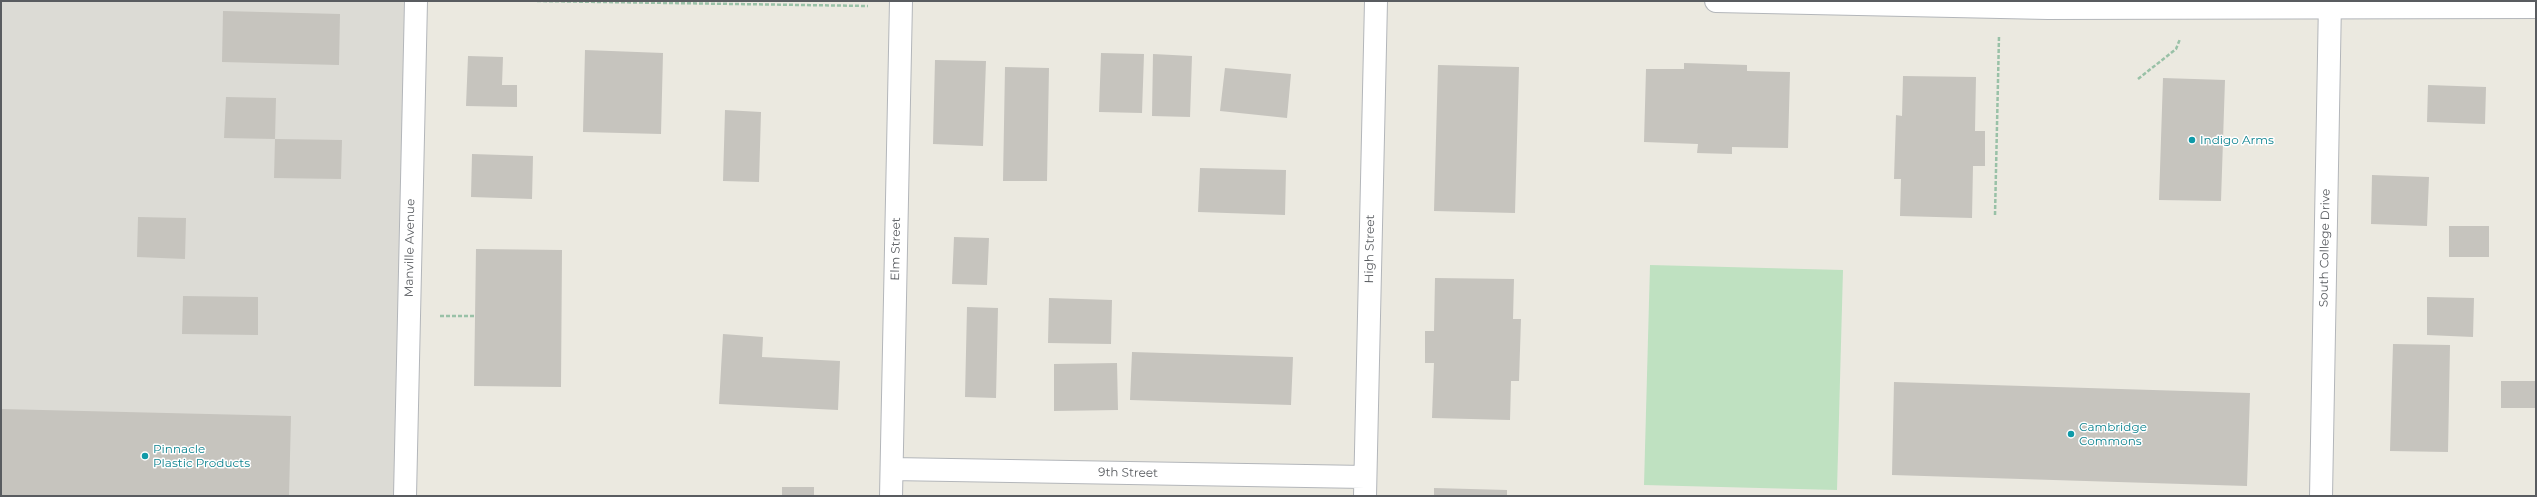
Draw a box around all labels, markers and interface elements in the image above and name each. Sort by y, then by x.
place label: Indigo Arms [2200,133,2274,147]
marker: Indigo Arms [2187,135,2197,145]
street label: South College Drive [2317,189,2333,307]
street label: Manville Avenue [402,199,418,297]
street label: High Street [1362,215,1378,283]
street label: Elm Street [888,217,904,281]
place label: Cambridge Commons [2079,420,2147,448]
marker: Cambridge Commons [2066,429,2076,439]
place label: Pinnacle Plastic Products [153,442,250,470]
marker: Pinnacle Plastic Products [140,451,150,461]
street label: 9th Street [1098,465,1158,481]

